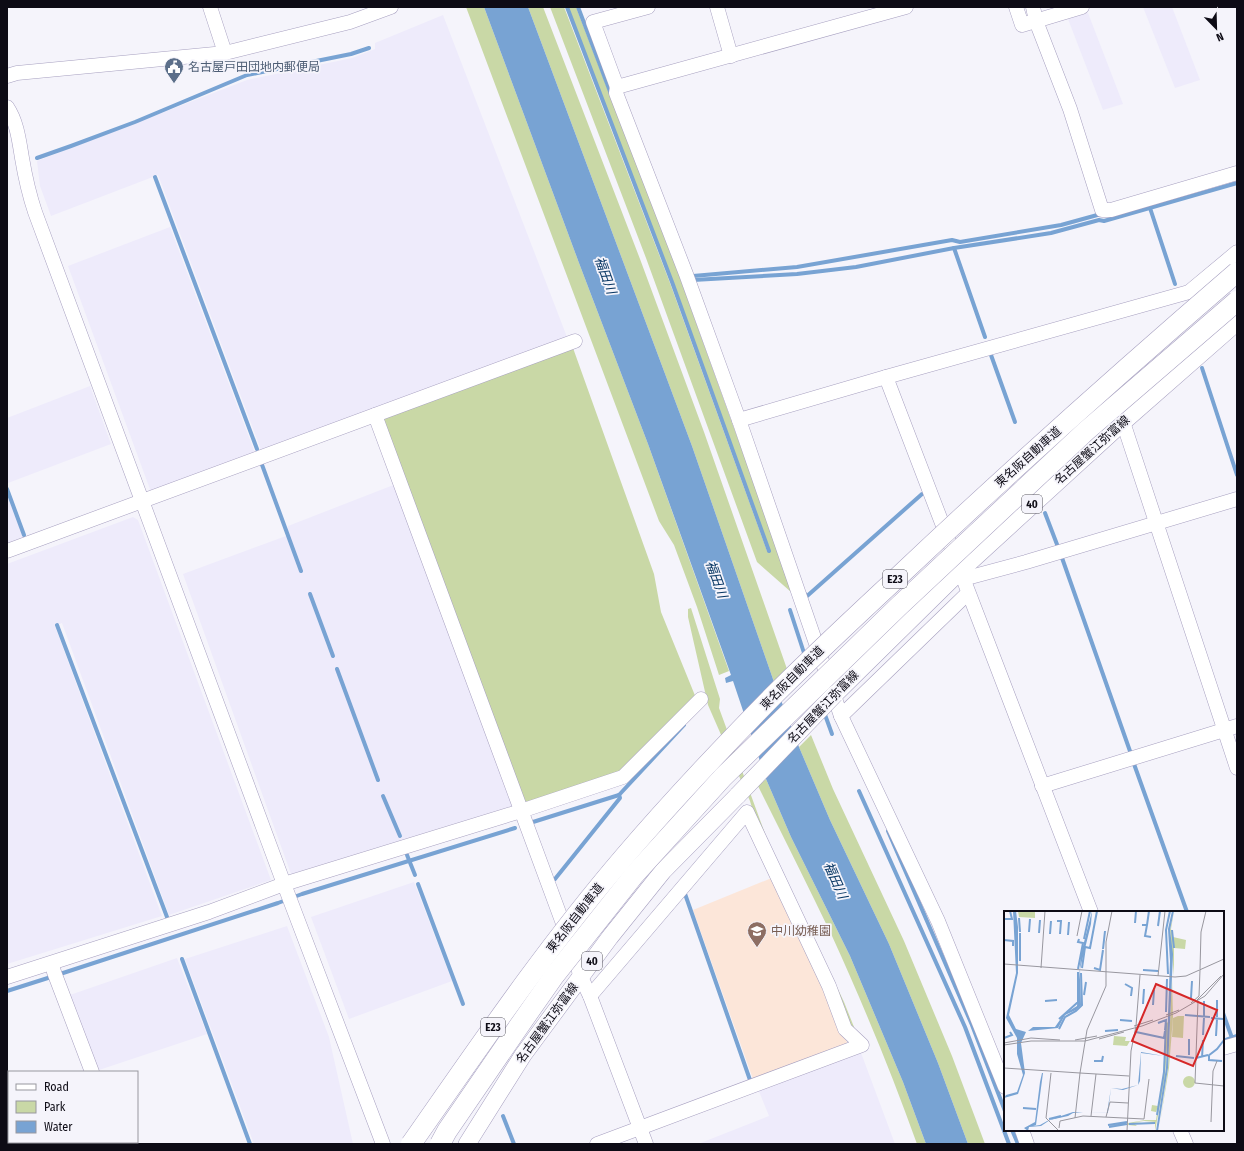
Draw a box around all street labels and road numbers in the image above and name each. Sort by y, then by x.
street label: 名古屋蟹江弥富線 [1052,413,1132,487]
street label: 東名阪自動車道 [992,424,1064,490]
road number: 40 [1022,495,1042,513]
road number: E23 [883,570,907,588]
street label: 東名阪自動車道 [757,643,827,713]
street label: 名古屋蟹江弥富線 [785,668,861,746]
street label: 東名阪自動車道 [544,881,606,955]
road number: 40 [582,952,602,970]
street label: 名古屋蟹江弥富線 [513,980,581,1066]
road number: E23 [481,1018,505,1036]

